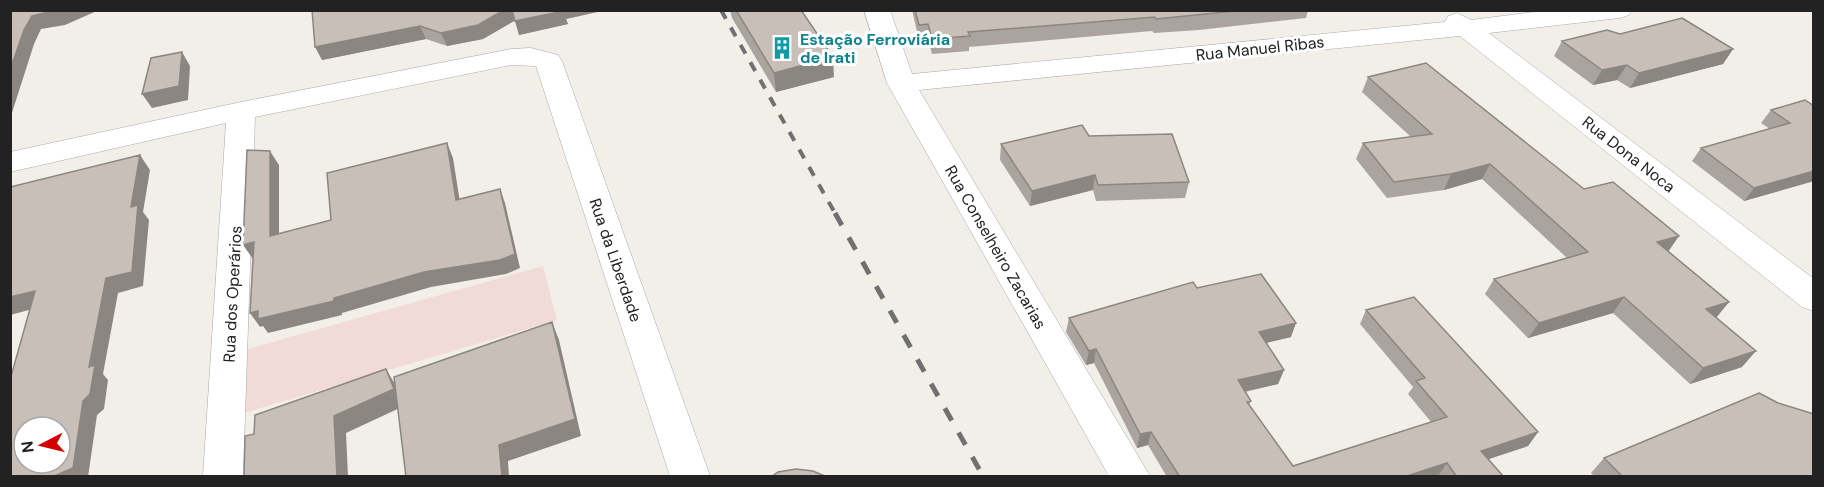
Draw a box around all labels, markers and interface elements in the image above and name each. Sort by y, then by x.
place label: Estação Ferroviária de Irati [800,29,950,68]
street label: Rua Manuel Ribas [1195,31,1325,66]
building icon: Estação Ferroviária de Irati [769,35,795,61]
street label: Rua Dona Noca [1578,111,1680,197]
street label: Rua Conselheiro Zacarias [940,162,1051,333]
street label: Rua da Liberdade [585,196,647,325]
street label: Rua dos Operários [218,225,247,363]
north arrow [12,415,72,475]
text: N [16,440,39,454]

